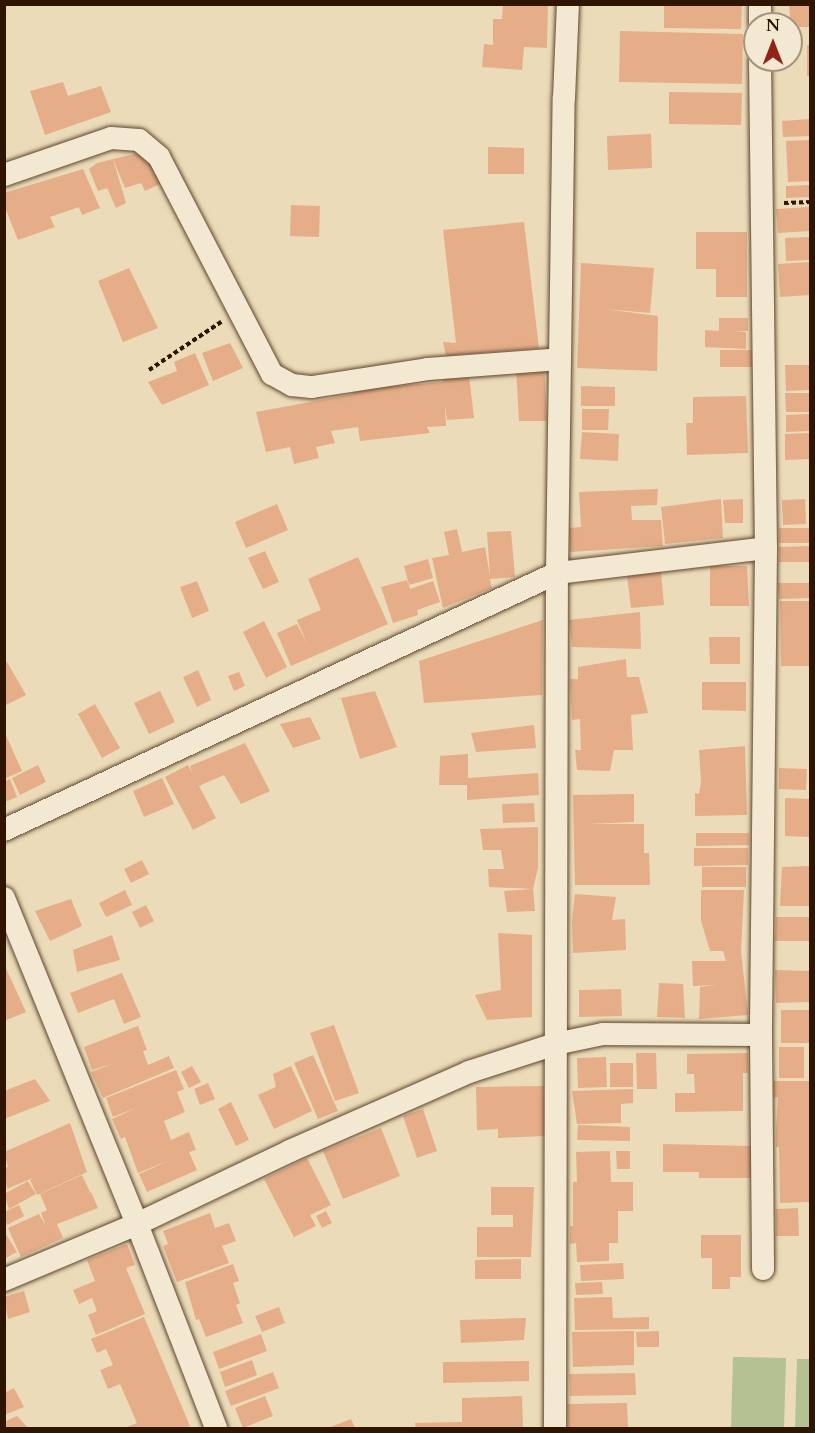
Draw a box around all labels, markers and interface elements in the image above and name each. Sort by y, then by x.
north arrow [743,12,803,72]
text: N [766,15,780,37]

